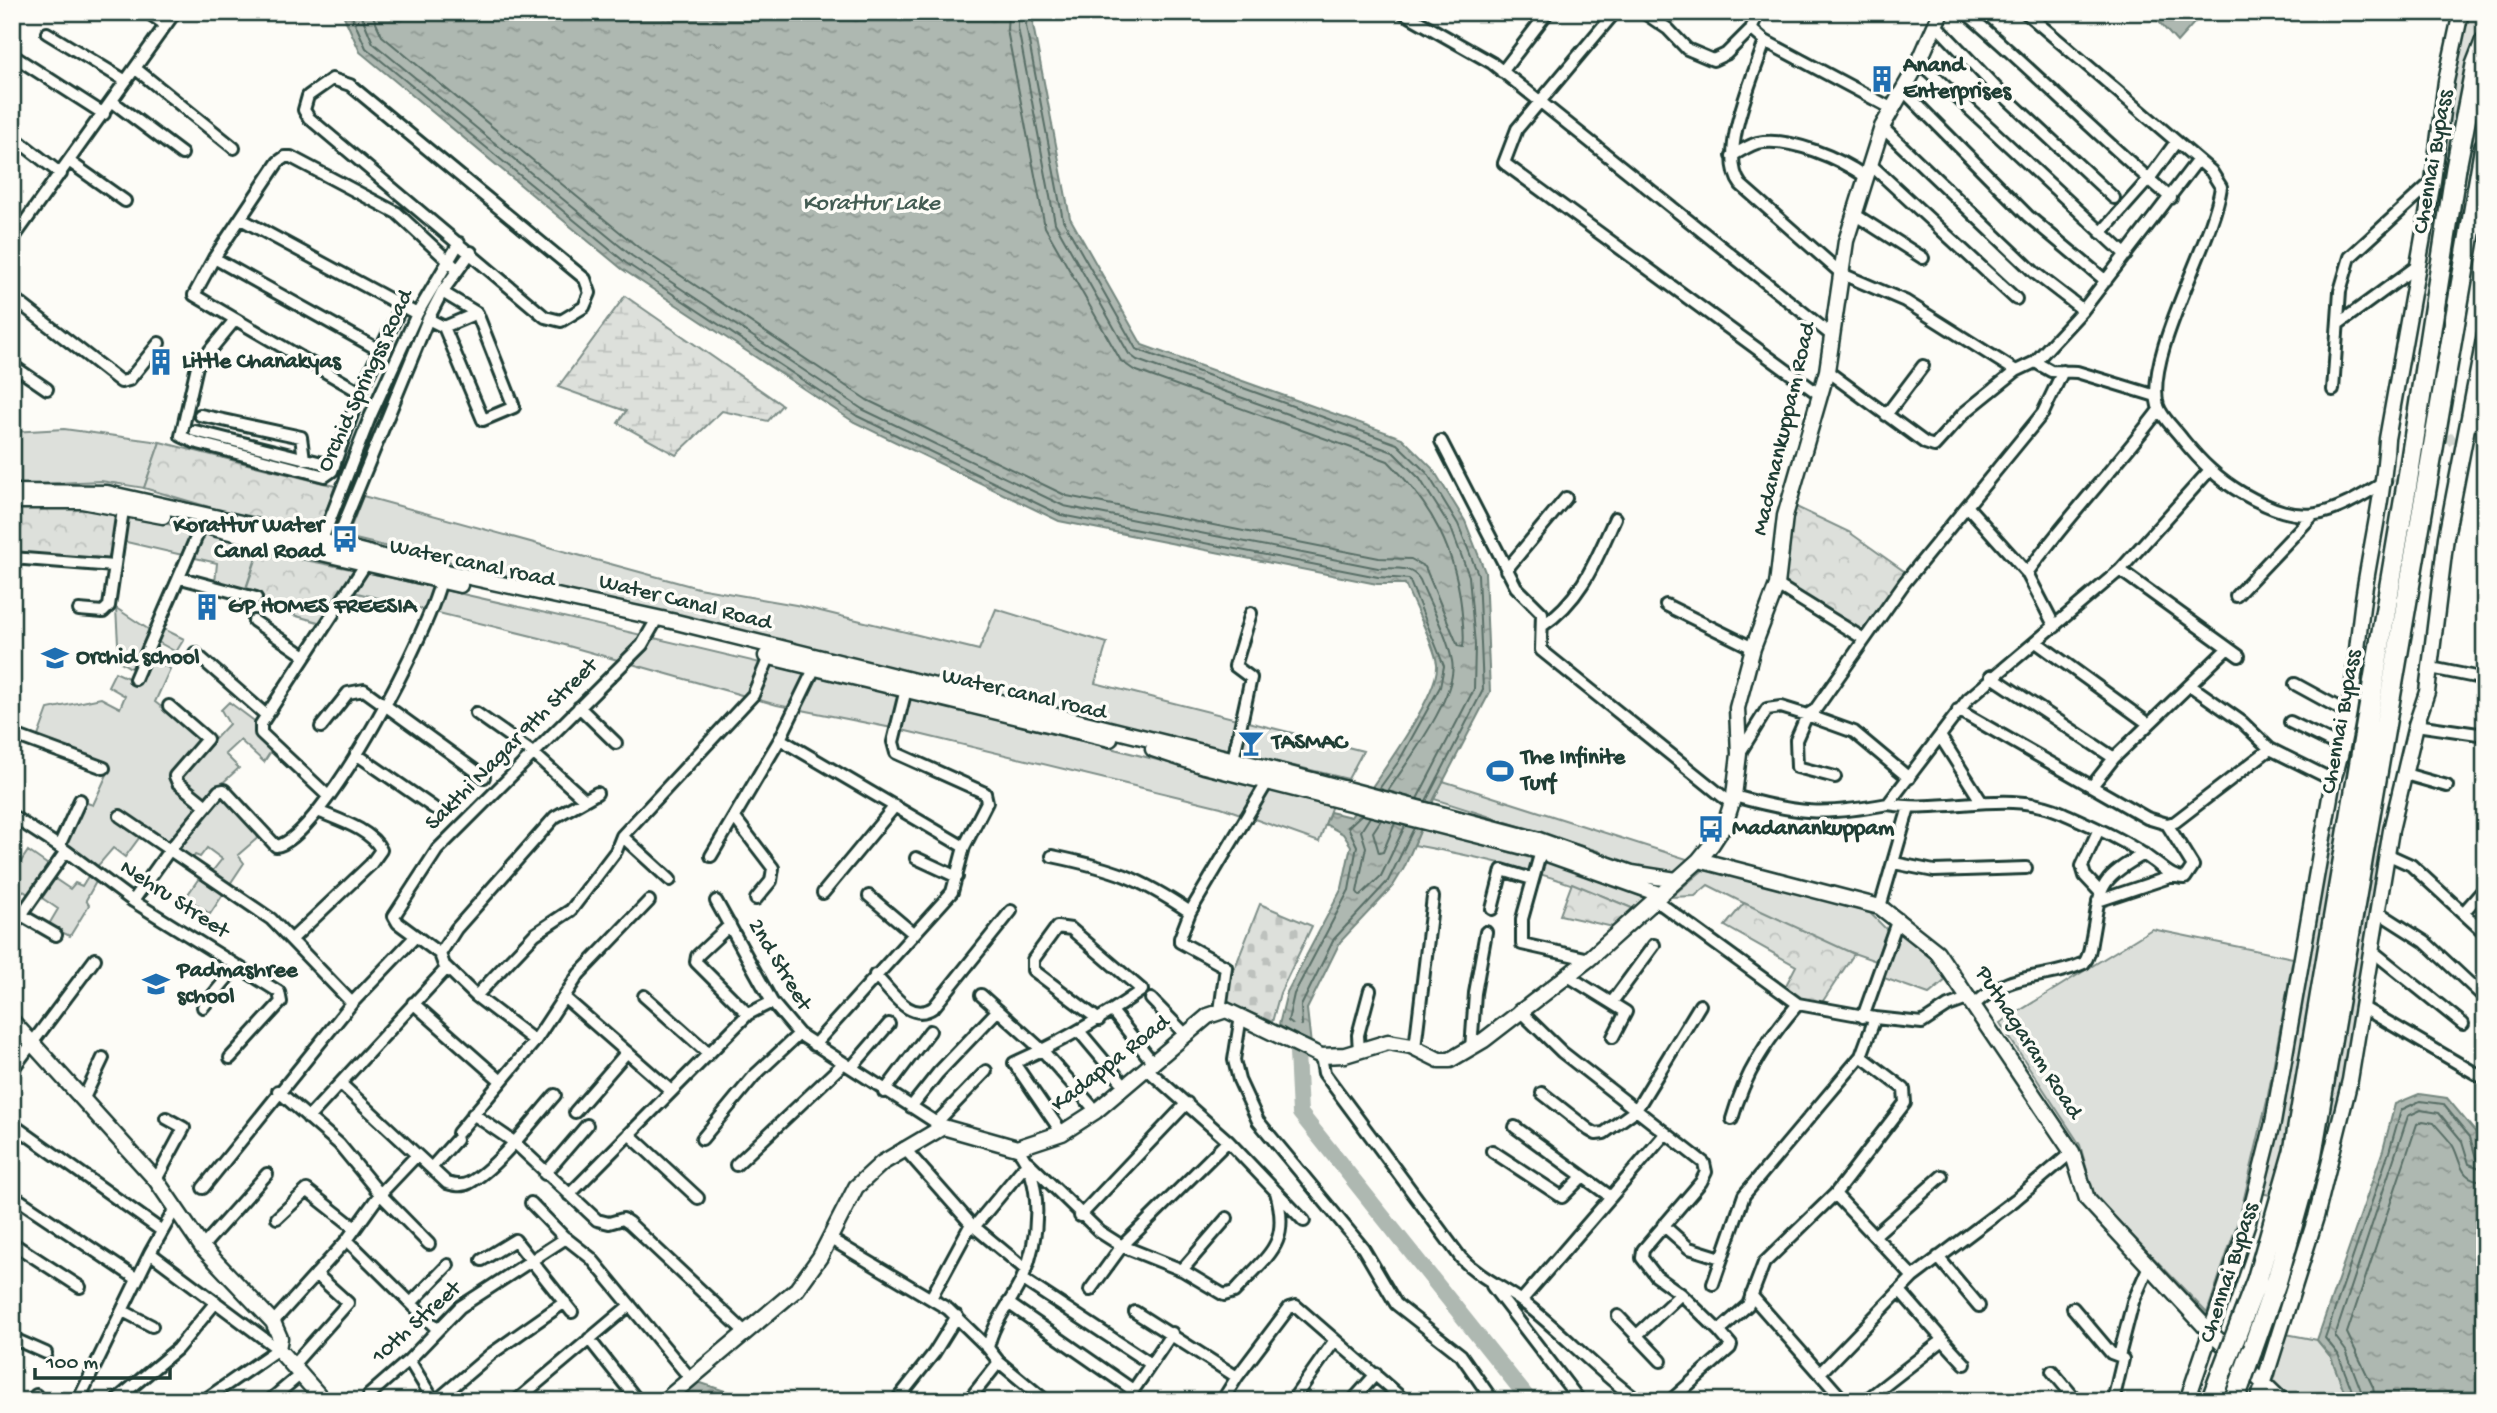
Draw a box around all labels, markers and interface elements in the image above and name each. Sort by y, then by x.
place label: Anand Enterprises [1902,53,2012,106]
building icon: Anand Enterprises [1867,64,1897,94]
street label: Chennai Bypass [2408,87,2460,236]
water label: Korattur Lake [802,190,941,219]
street label: Orchid Springss Road [312,284,421,476]
street label: Madanankuppam Road [1747,318,1823,538]
building icon: Little Chanakyas [146,347,176,377]
place label: Little Chanakyas [182,349,342,376]
place label: Korattur Water Canal Road [173,513,327,566]
bus stop icon: Korattur Water Canal Road [330,524,360,554]
street label: Water canal road [387,533,559,595]
street label: Water Canal Road [596,569,776,638]
building icon: GP HOMES FREESIA [192,592,222,622]
place label: GP HOMES FREESIA [228,594,418,621]
school or university icon: Orchid school [40,643,70,673]
place label: Orchid school [76,645,200,672]
street label: Chennai Bypass [2316,647,2368,796]
street label: Sakthi Nagar 9th Street [420,652,605,837]
street label: Water canal road [939,663,1111,727]
bar icon: TASMAC [1236,728,1266,758]
place label: TASMAC [1270,730,1350,757]
place label: The Infinite Turf [1519,745,1626,798]
sports icon: The Infinite Turf [1485,756,1515,786]
bus stop icon: Madanankuppam [1696,814,1726,844]
place label: Madanankuppam [1732,816,1895,843]
street label: Nehru Street [114,855,235,946]
street label: 2nd Street [741,914,818,1017]
place label: Padmashree school [175,958,299,1011]
street label: Puthagaram Road [1968,961,2088,1126]
school or university icon: Padmashree school [141,969,171,999]
street label: Kadappa Road [1046,1008,1177,1119]
street label: Chennai Bypass [2195,1199,2266,1347]
street label: 10th Street [366,1275,468,1371]
scale bar [35,1336,170,1380]
text: 100 m [45,1352,98,1377]

